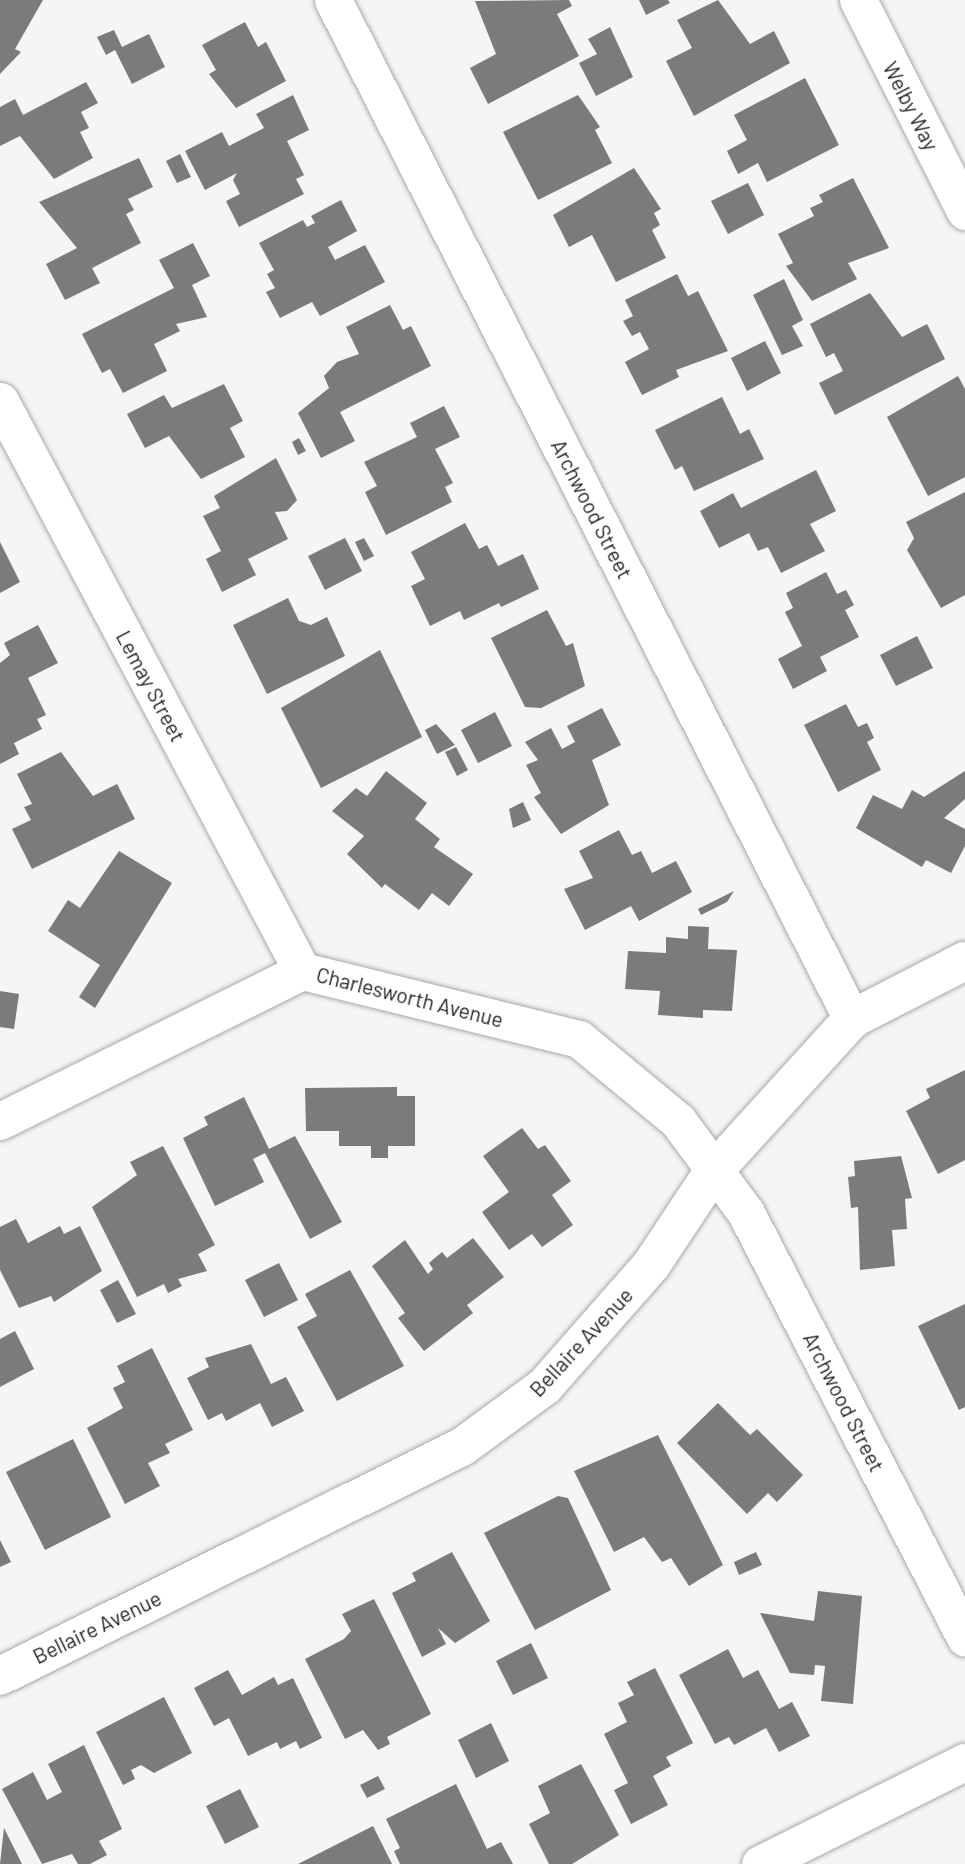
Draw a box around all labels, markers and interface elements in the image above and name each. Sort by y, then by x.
street label: Welby Way [878,57,944,155]
street label: Archwood Street [546,435,638,583]
street label: Lemay Street [111,626,191,746]
street label: Charlesworth Avenue [314,962,506,1032]
street label: Bellaire Avenue [524,1282,638,1402]
street label: Archwood Street [798,1328,890,1476]
street label: Bellaire Avenue [29,1585,165,1669]

